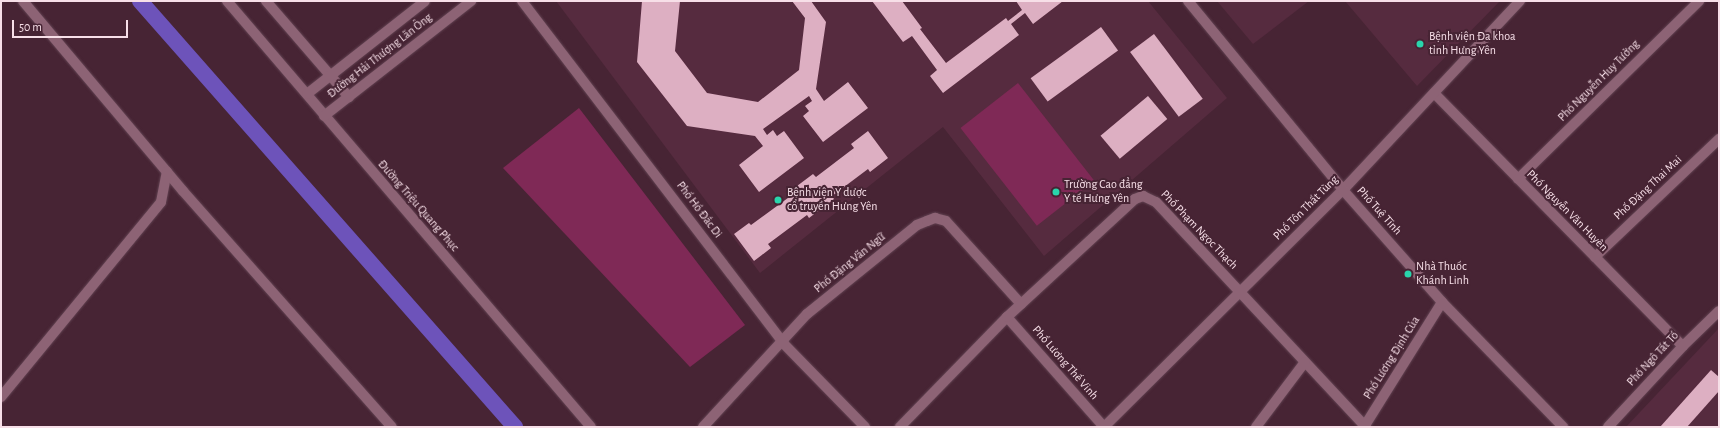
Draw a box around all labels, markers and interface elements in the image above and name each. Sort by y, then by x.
street label: Đường Hải Thượng Lãn Ông [325,11,435,101]
scale bar [14,12,130,38]
text: 50 m [19,21,42,33]
place label: Bệnh viện Đa khoa tỉnh Hưng Yên [1429,30,1516,58]
street label: Phố Nguyễn Huy Tưởng [1555,37,1643,125]
marker: Bệnh viện Đa khoa tỉnh Hưng Yên [1414,38,1426,50]
street label: Phố Đặng Thai Mai [1611,153,1685,223]
street label: Đường Triệu Quang Phục [374,157,462,255]
street label: Phố Nguyễn Văn Huyên [1523,167,1611,255]
street label: Phố Tôn Thất Tùng [1271,173,1341,243]
place label: Trường Cao đẳng Y tế Hưng Yên [1064,178,1143,206]
street label: Phố Hồ Đắc Di [673,179,725,241]
street label: Phố Tuệ Tĩnh [1354,184,1404,238]
place label: Bệnh viện Y dược cổ truyền Hưng Yên [787,186,878,214]
marker: Trường Cao đẳng Y tế Hưng Yên [1051,187,1061,197]
street label: Phố Phạm Ngọc Thạch [1158,187,1240,273]
marker: Bệnh viện Y dược cổ truyền Hưng Yên [772,194,784,206]
street label: Phố Đặng Văn Ngữ [811,230,889,296]
place label: Nhà Thuốc Khánh Linh [1416,260,1469,288]
marker: Nhà Thuốc Khánh Linh [1403,269,1413,279]
street label: Phố Lương Định Của [1361,314,1423,402]
street label: Phố Lương Thế Vinh [1029,323,1101,403]
street label: Phố Ngô Tất Tố [1624,329,1682,389]

